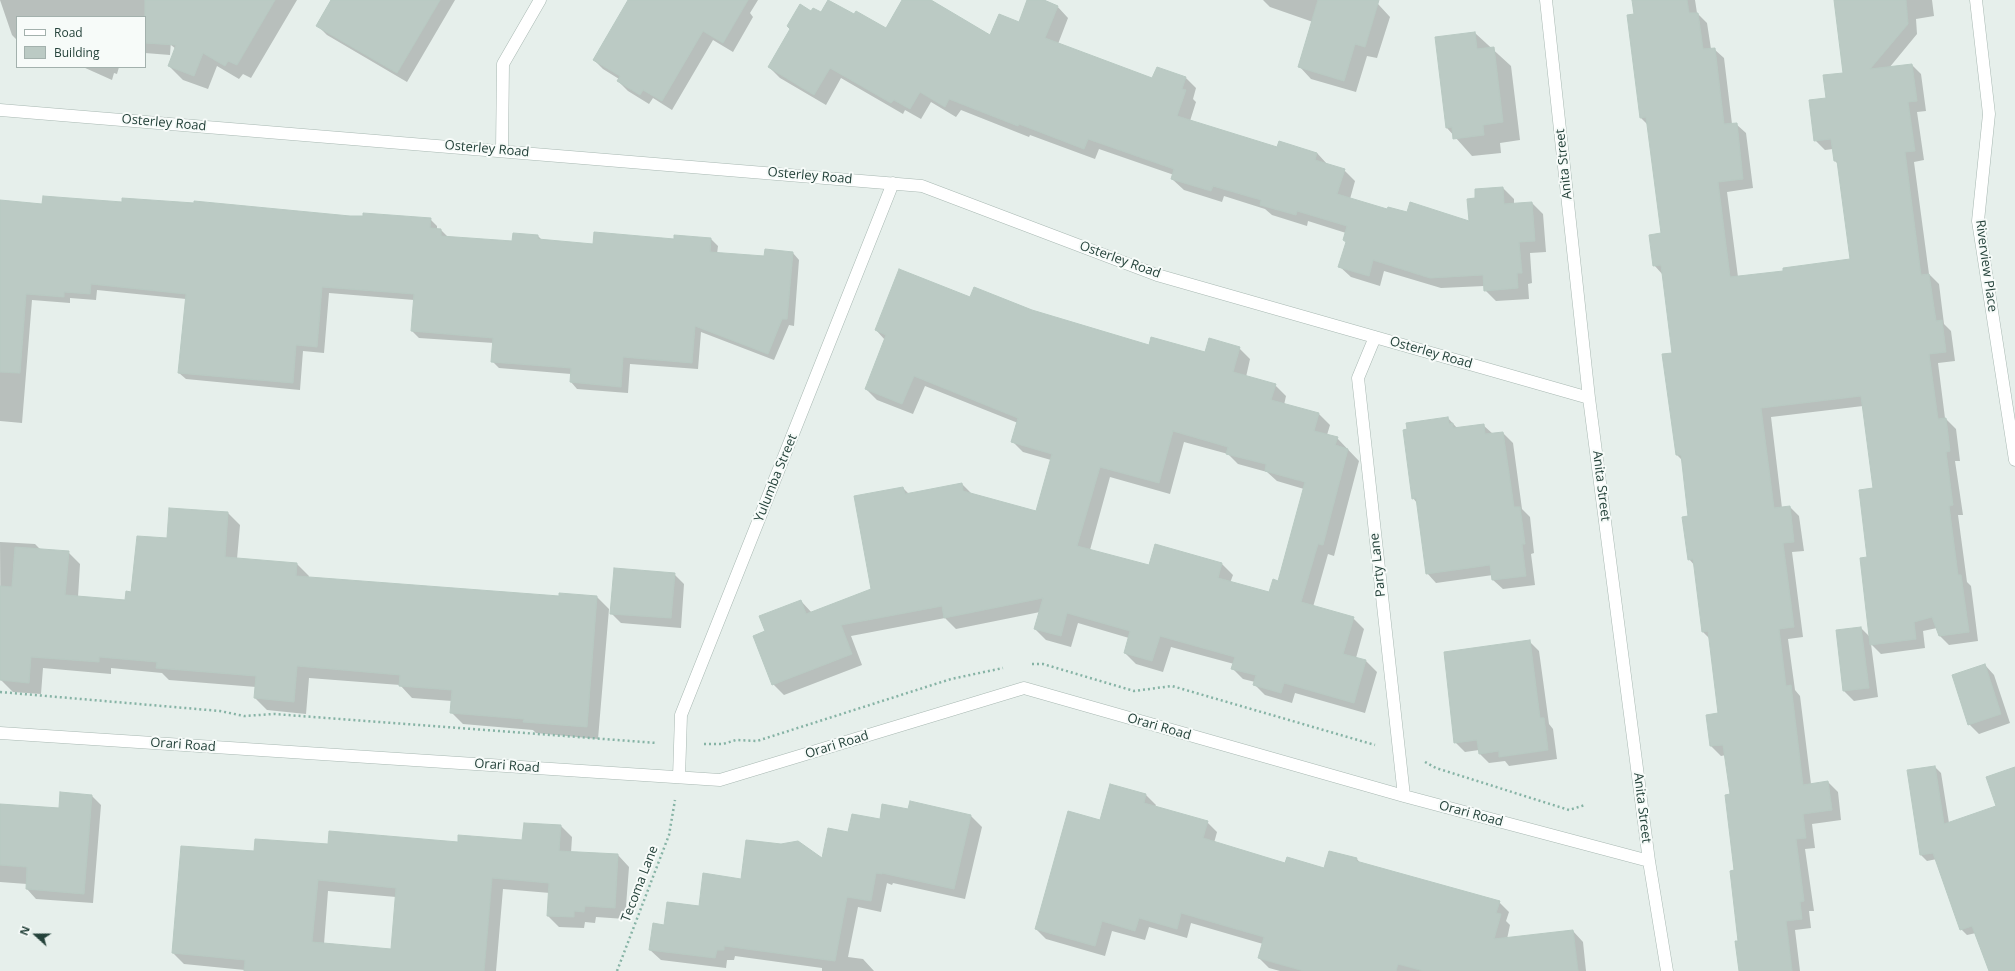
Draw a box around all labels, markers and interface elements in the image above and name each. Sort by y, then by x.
legend [16,16,146,68]
text: Road [54,24,83,41]
text: Building [54,44,99,61]
street label: Osterley Road [121,112,207,134]
street label: Anita Street [1553,128,1575,200]
street label: Osterley Road [444,138,530,160]
street label: Osterley Road [767,165,853,187]
street label: Riverview Place [1972,219,2000,313]
street label: Osterley Road [1077,238,1163,282]
street label: Osterley Road [1388,334,1474,372]
street label: Yulumba Street [751,432,801,524]
street label: Anita Street [1589,450,1613,522]
street label: Party Lane [1367,532,1389,598]
street label: Orari Road [1125,710,1193,744]
street label: Orari Road [803,728,871,762]
street label: Orari Road [150,735,216,755]
street label: Orari Road [474,756,540,776]
street label: Anita Street [1630,772,1654,844]
street label: Orari Road [1437,798,1505,830]
street label: Tecoma Lane [618,844,662,924]
north arrow [16,915,56,955]
text: N [16,924,33,937]

